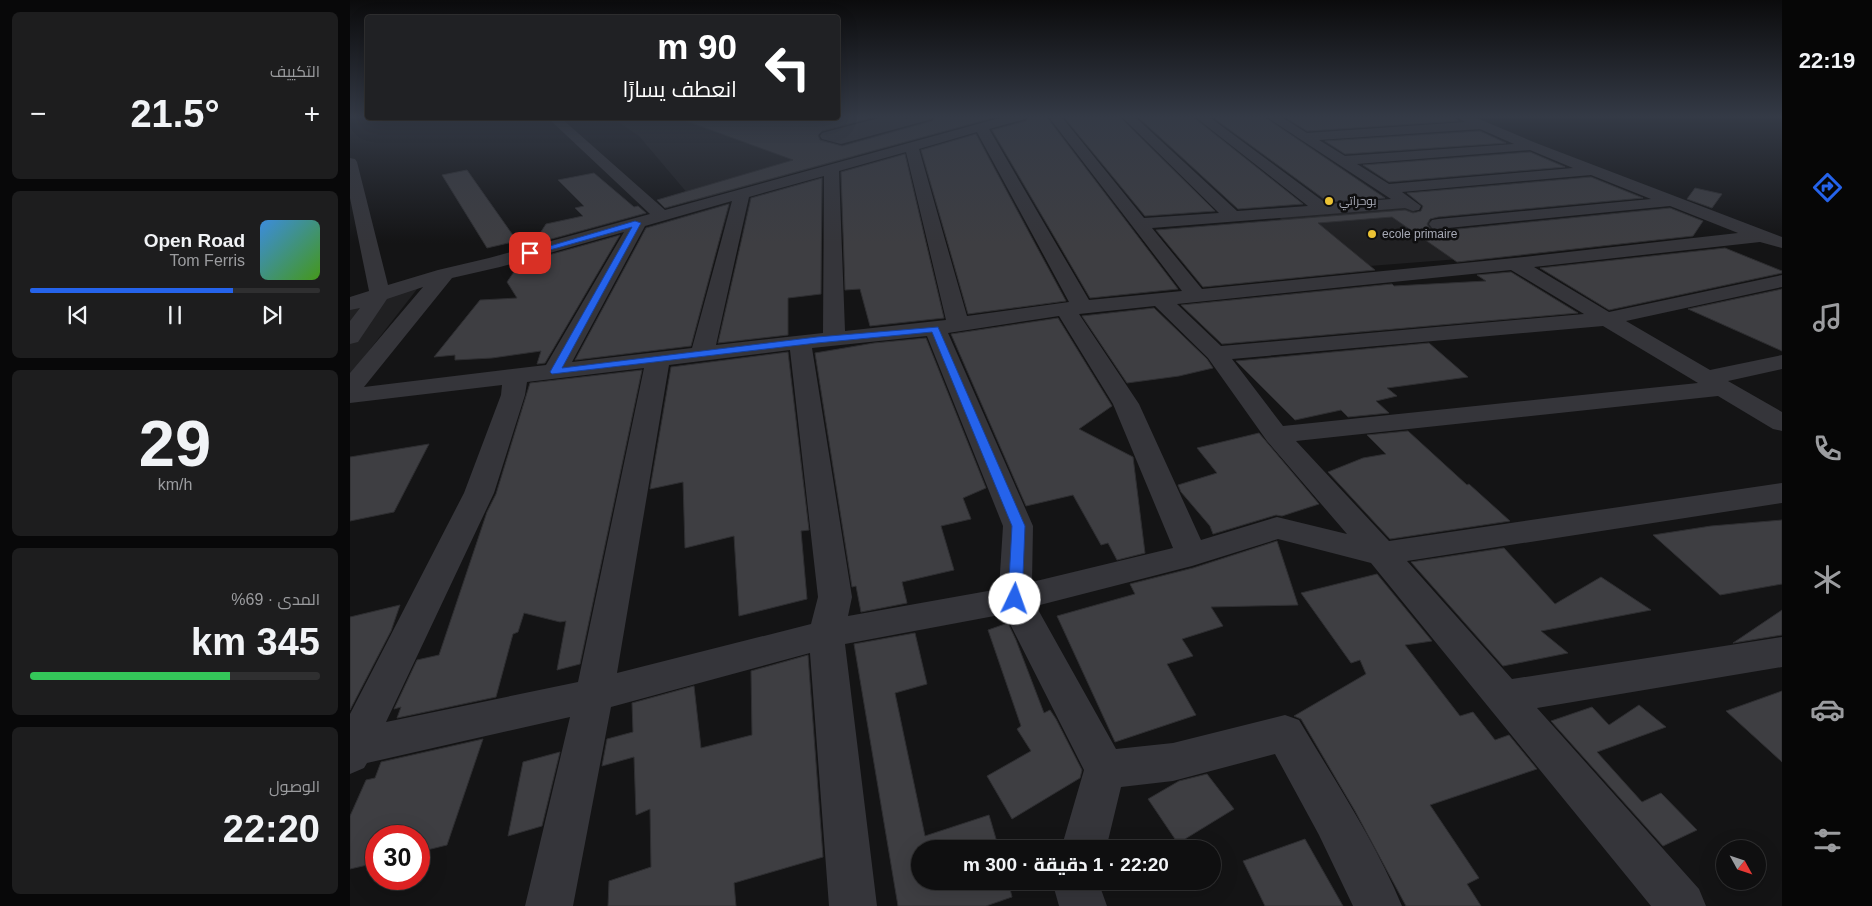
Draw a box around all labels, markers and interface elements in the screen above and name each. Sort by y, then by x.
text: 90 m [657,27,737,66]
icon: left [755,35,820,100]
text: 22:19 [1799,48,1855,73]
text: التكييف [270,63,320,80]
text: انعطف يسارًا [622,77,737,102]
text: 21.5° [130,93,220,135]
text: − [30,98,46,129]
text: + [304,98,320,129]
icon: directions [1810,170,1845,205]
place label: بوحراتي [1339,194,1376,211]
marker: بوحراتي [1323,195,1335,207]
place label: ecole primaire [1382,227,1458,241]
marker: ecole primaire [1366,228,1378,240]
text: Open Road [144,230,245,251]
pin [509,232,551,274]
icon: arrive [516,239,544,267]
text: Tom Ferris [169,252,245,269]
icon: music [1810,300,1845,335]
icon: previous [64,301,92,329]
icon: pause [161,301,189,329]
icon: next [258,301,286,329]
text: 29 [139,407,211,480]
icon: phone [1810,431,1845,466]
text: km/h [158,476,192,493]
icon: climate [1810,562,1845,597]
position arrow [988,572,1040,624]
text: المدى · 69% [231,591,320,608]
text: 345 km [191,621,320,663]
icon: car [1810,692,1845,727]
text: الوصول [269,778,320,795]
text: 22:20 [223,808,320,850]
icon: filters [1810,823,1845,858]
speed limit sign: 30 [365,825,430,890]
north arrow [1716,840,1766,890]
map controls [1716,840,1766,890]
text: 22:20 · 1 دقيقة · 300 m [963,854,1169,875]

